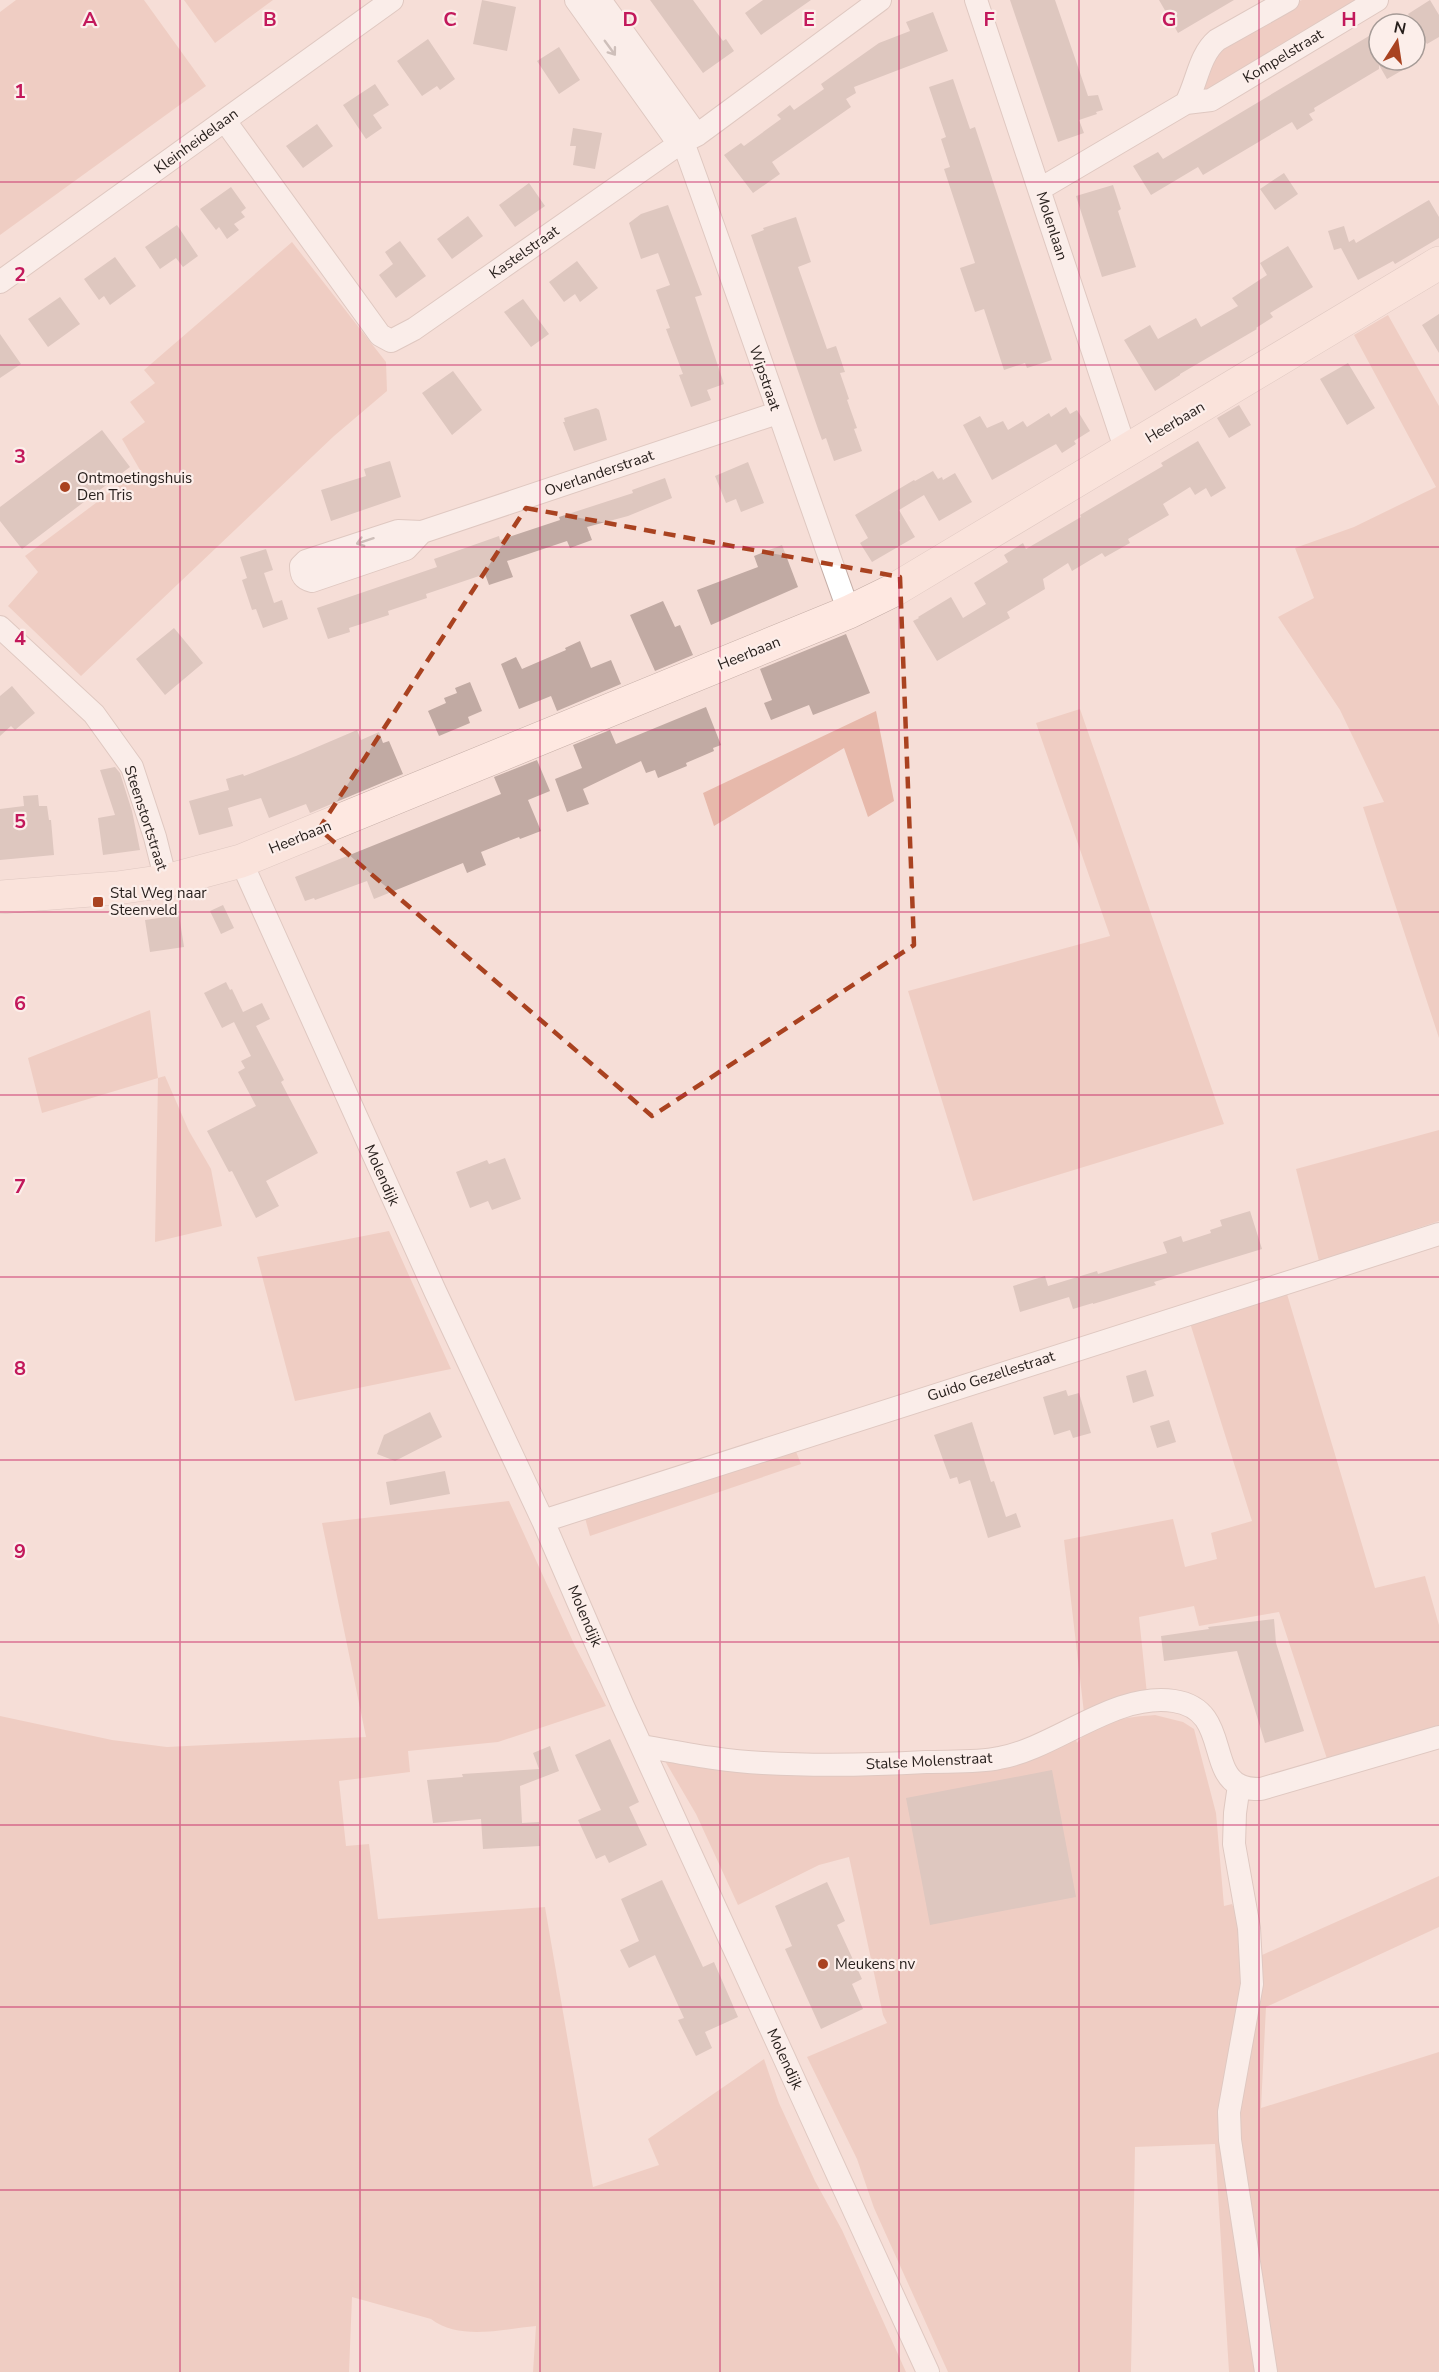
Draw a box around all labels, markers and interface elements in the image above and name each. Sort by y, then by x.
text: A [83,6,98,33]
text: B [263,6,277,33]
text: C [443,6,457,33]
text: D [622,6,638,33]
text: E [803,6,815,33]
text: F [983,6,995,33]
text: G [1162,6,1176,33]
text: H [1341,6,1357,33]
north arrow [1367,12,1427,72]
text: N [1392,16,1408,40]
street label: Kompelstraat [1239,24,1327,88]
one-way arrow [604,39,616,55]
text: 1 [14,78,26,105]
street label: Kleinheidelaan [150,104,242,178]
street label: Molenlaan [1032,189,1072,263]
street label: Kastelstraat [485,220,563,283]
text: 2 [14,261,26,288]
street label: Wipstraat [745,343,786,414]
street label: Heerbaan [1142,396,1208,448]
text: 3 [14,443,26,470]
street label: Overlanderstraat [542,445,657,501]
place label: Ontmoetingshuis Den Tris [77,468,192,505]
marker: Ontmoetingshuis Den Tris [58,480,72,494]
one-way arrow [356,537,375,548]
text: 4 [14,625,26,652]
street label: Heerbaan [715,631,783,675]
street label: Steenstortstraat [120,763,173,874]
text: 5 [14,808,26,835]
street label: Heerbaan [266,815,334,859]
place label: Stal Weg naar Steenveld [110,883,207,920]
marker: Stal Weg naar Steenveld [91,895,105,909]
text: 6 [14,990,26,1017]
street label: Molendijk [360,1141,405,1209]
text: 7 [14,1173,26,1200]
street label: Guido Gezellestraat [925,1346,1058,1406]
text: 8 [14,1355,26,1382]
text: 9 [14,1538,26,1565]
street label: Molendijk [563,1582,607,1650]
street label: Stalse Molenstraat [865,1748,994,1774]
place label: Meukens nv [835,1954,916,1974]
marker: Meukens nv [816,1957,830,1971]
street label: Molendijk [762,2025,808,2093]

